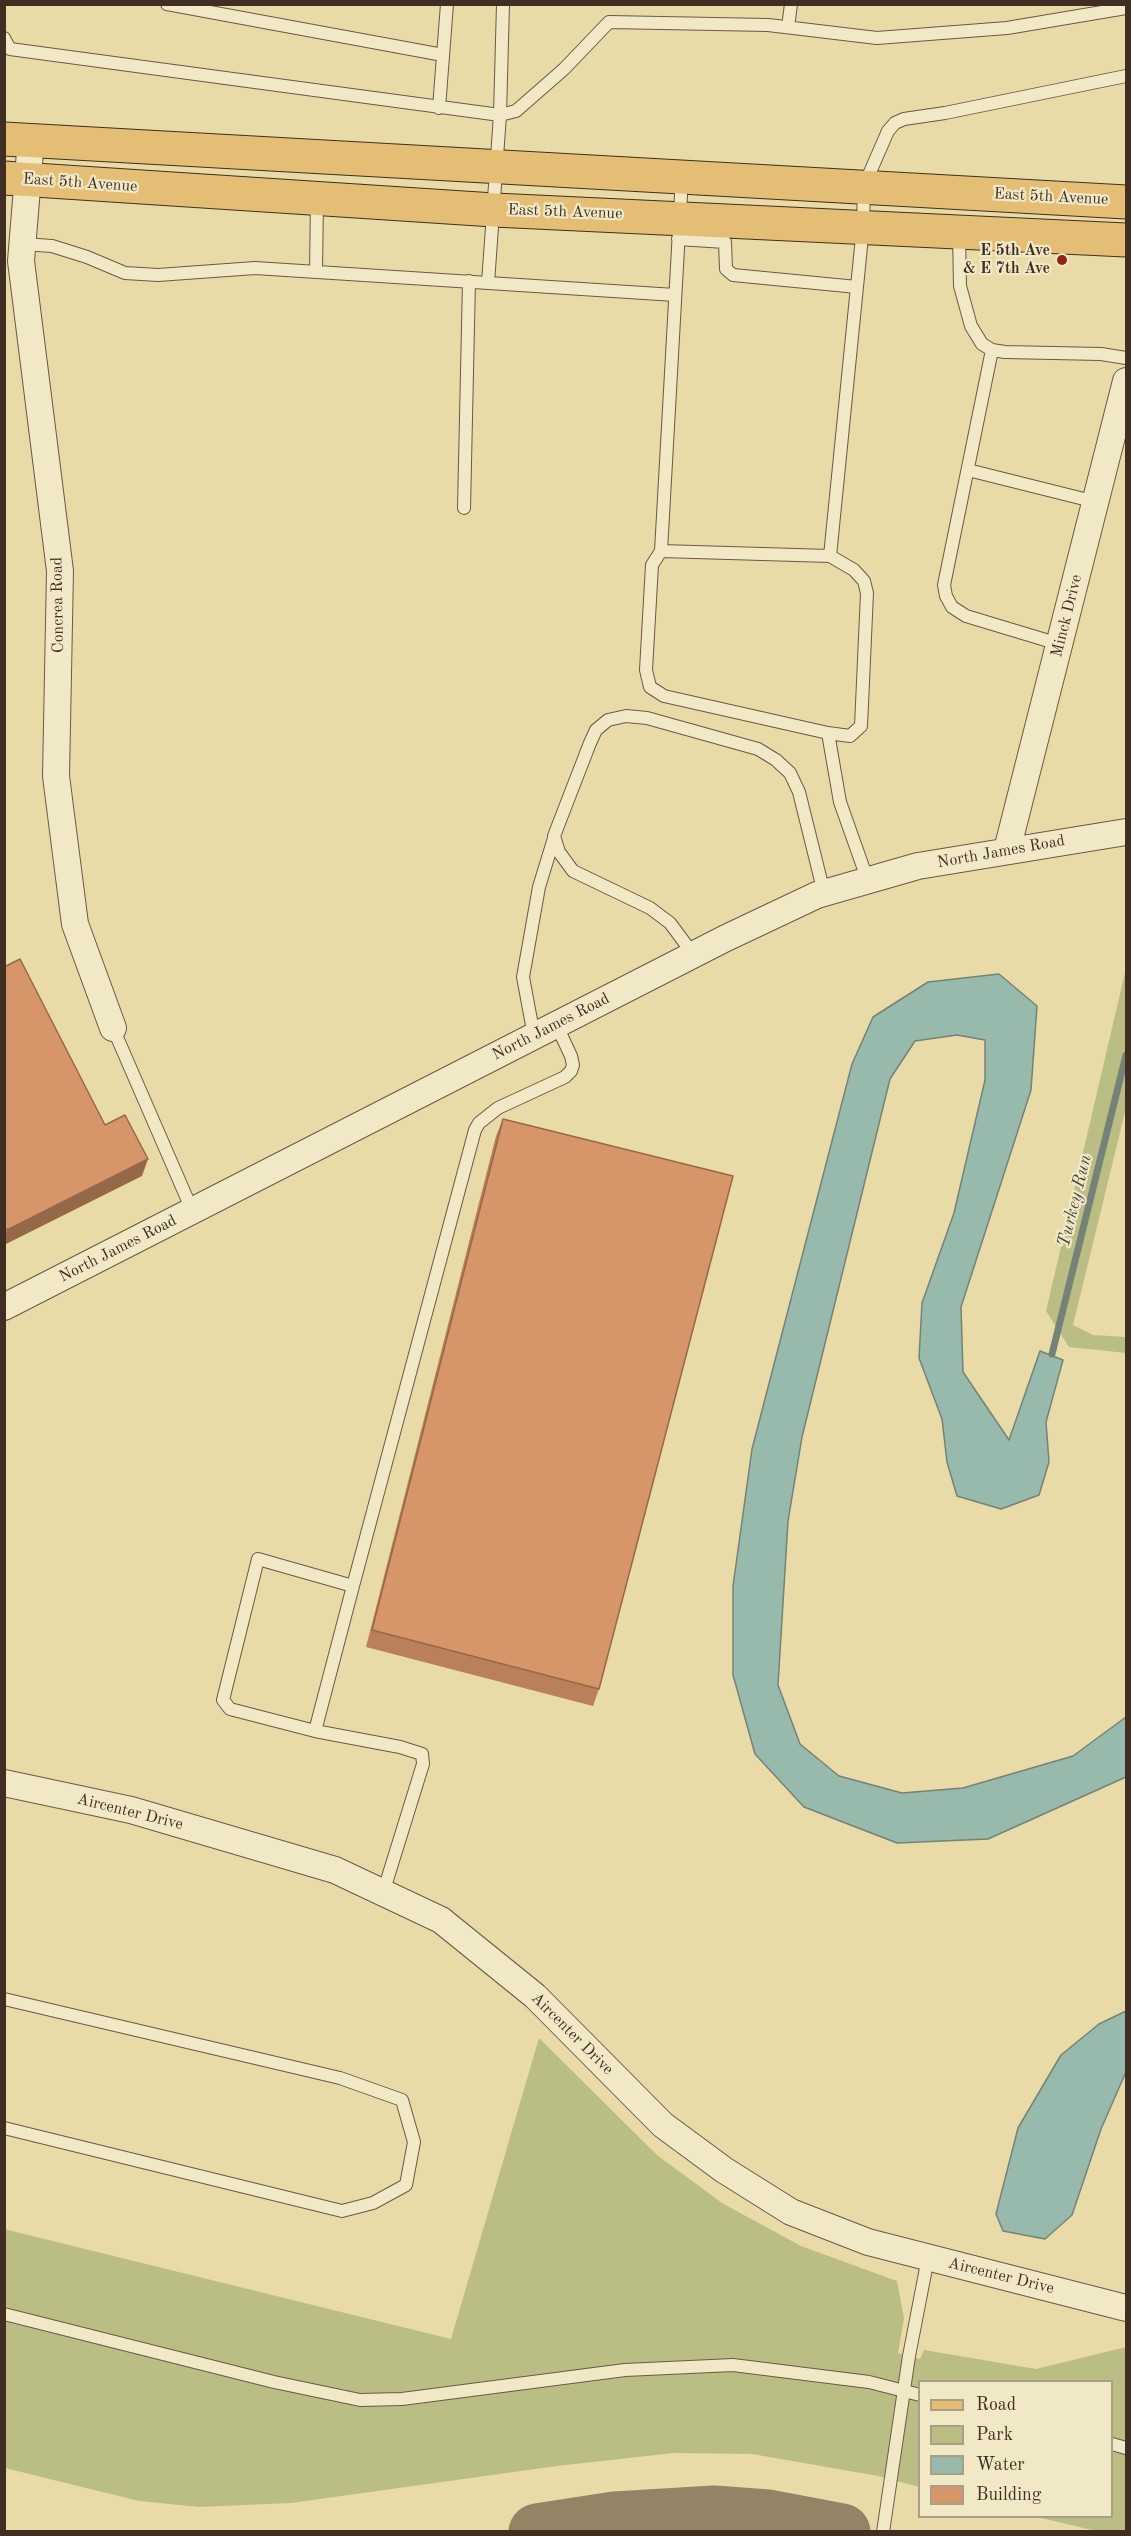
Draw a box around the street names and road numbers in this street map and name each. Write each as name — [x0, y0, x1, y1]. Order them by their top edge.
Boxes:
street label: East 5th Avenue — [22, 169, 138, 197]
street label: East 5th Avenue — [993, 184, 1109, 210]
street label: East 5th Avenue — [507, 200, 623, 224]
street label: Concrea Road — [48, 557, 68, 653]
street label: Minck Drive — [1047, 573, 1087, 659]
street label: North James Road — [936, 831, 1066, 873]
street label: North James Road — [489, 989, 613, 1065]
street label: North James Road — [56, 1211, 180, 1287]
street label: Aircenter Drive — [75, 1790, 185, 1834]
street label: Aircenter Drive — [527, 1989, 617, 2079]
street label: Aircenter Drive — [946, 2254, 1056, 2298]

